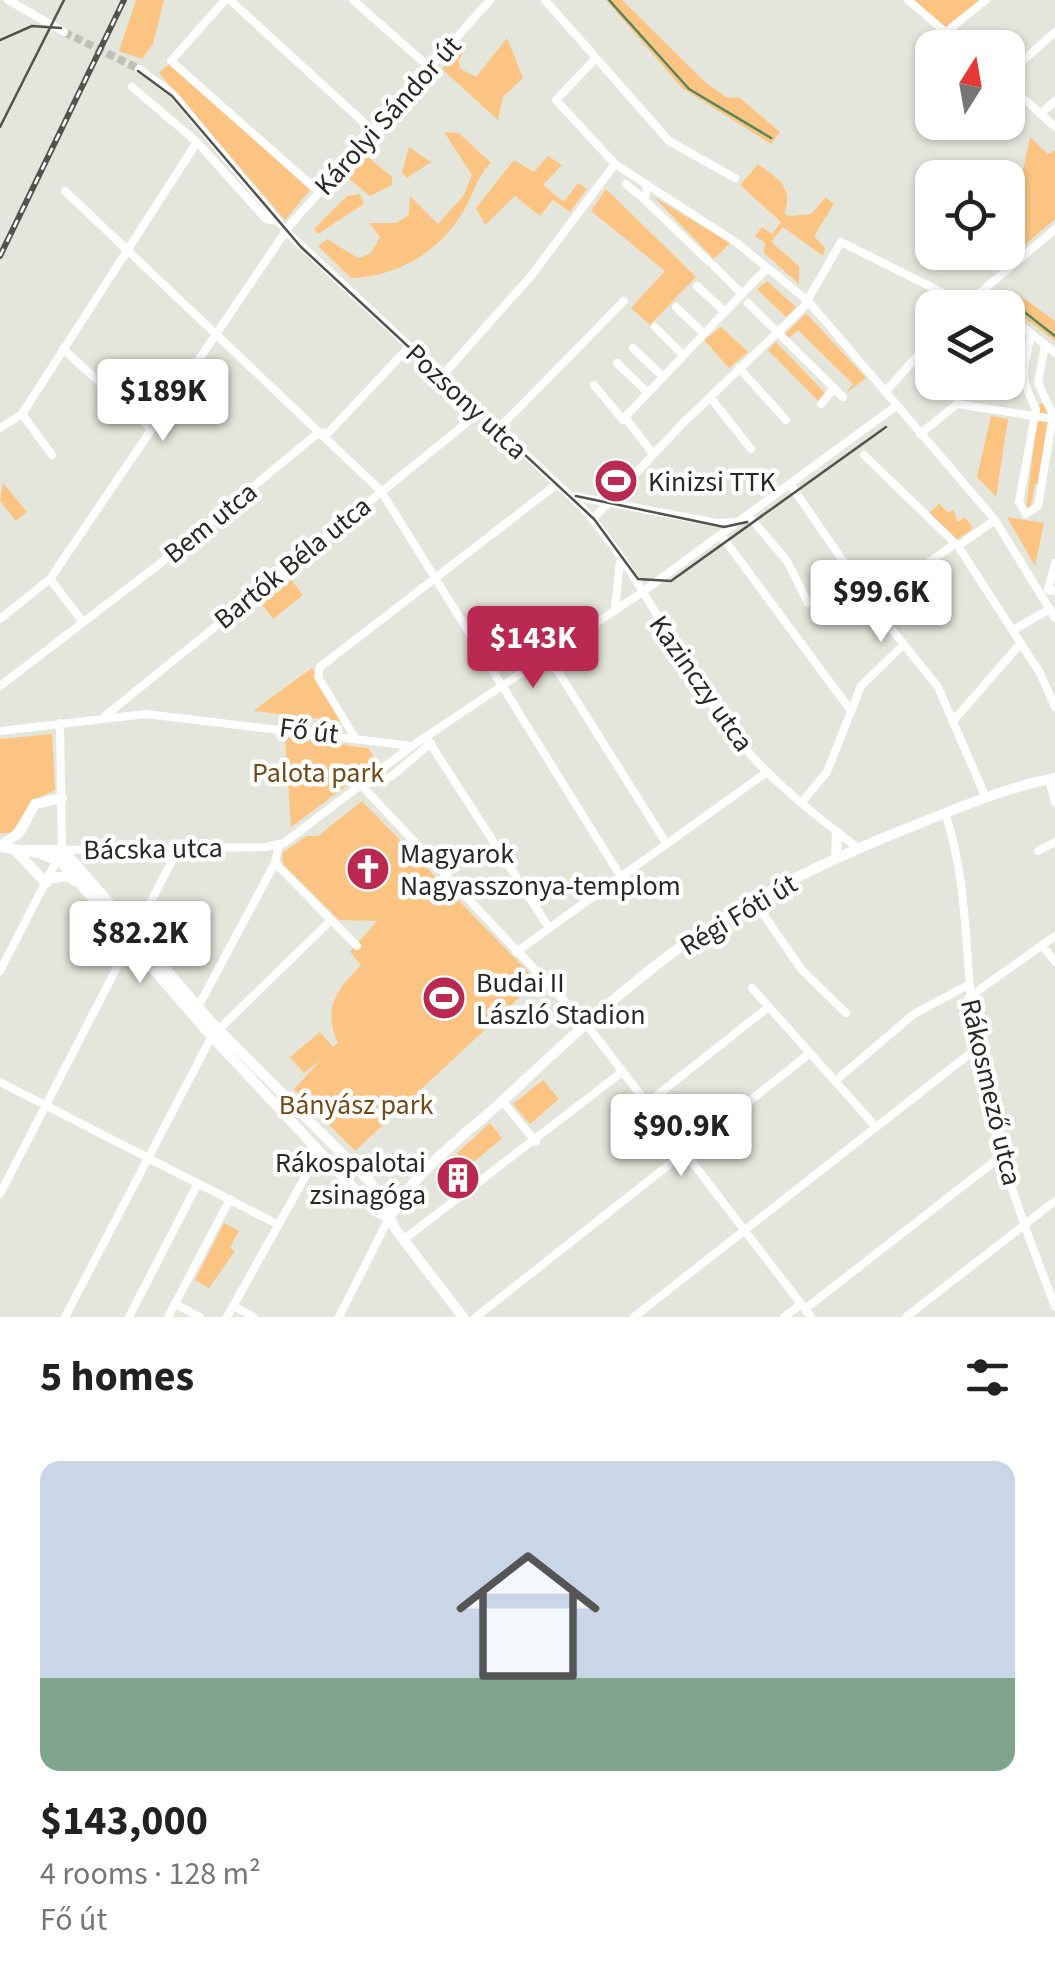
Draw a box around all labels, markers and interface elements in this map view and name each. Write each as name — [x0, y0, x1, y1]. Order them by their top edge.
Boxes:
street label: Károlyi Sándor út — [305, 27, 471, 204]
north arrow — [915, 30, 1025, 140]
map controls — [915, 30, 1025, 400]
button: locate — [915, 160, 1025, 270]
button: layers — [915, 290, 1025, 400]
street label: Pozsony utca — [396, 335, 536, 469]
pin: $189K — [93, 359, 233, 444]
text: $189K — [119, 368, 207, 414]
sports icon: Kinizsi TTK — [593, 458, 639, 504]
place label: Kinizsi TTK — [648, 462, 776, 502]
street label: Bem utca — [155, 473, 266, 573]
street label: Bartók Béla utca — [205, 487, 380, 639]
pin: $99.6K — [800, 560, 962, 645]
text: $99.6K — [833, 569, 929, 615]
pin: $143K — [463, 606, 603, 691]
street label: Kazinczy utca — [639, 607, 763, 760]
text: $143K — [489, 615, 577, 661]
street label: Fő út — [277, 708, 341, 754]
park label: Palota park — [252, 753, 384, 793]
street label: Bácska utca — [83, 828, 223, 870]
place label: Magyarok Nagyasszonya-templom — [400, 834, 681, 906]
church icon: Magyarok Nagyasszonya-templom — [345, 846, 391, 892]
street label: Régi Fóti út — [672, 864, 805, 966]
pin: $82.2K — [59, 901, 221, 986]
text: $82.2K — [92, 910, 188, 956]
place label: Budai II László Stadion — [476, 963, 645, 1035]
sports icon: Budai II László Stadion — [421, 975, 467, 1021]
street label: Rákosmező utca — [950, 995, 1032, 1190]
park label: Bányász park — [279, 1085, 433, 1125]
pin: $90.9K — [600, 1094, 762, 1179]
text: $90.9K — [633, 1103, 729, 1149]
place label: Rákospalotai zsinagóga — [275, 1143, 426, 1215]
building icon: Rákospalotai zsinagóga — [435, 1155, 481, 1201]
text: 5 homes — [40, 1347, 194, 1407]
icon: filters — [960, 1350, 1015, 1405]
icon: home — [438, 1526, 618, 1706]
text: $143,000 — [40, 1791, 208, 1851]
text: 4 rooms · 128 m² — [40, 1851, 261, 1897]
text: Fő út — [40, 1897, 107, 1943]

